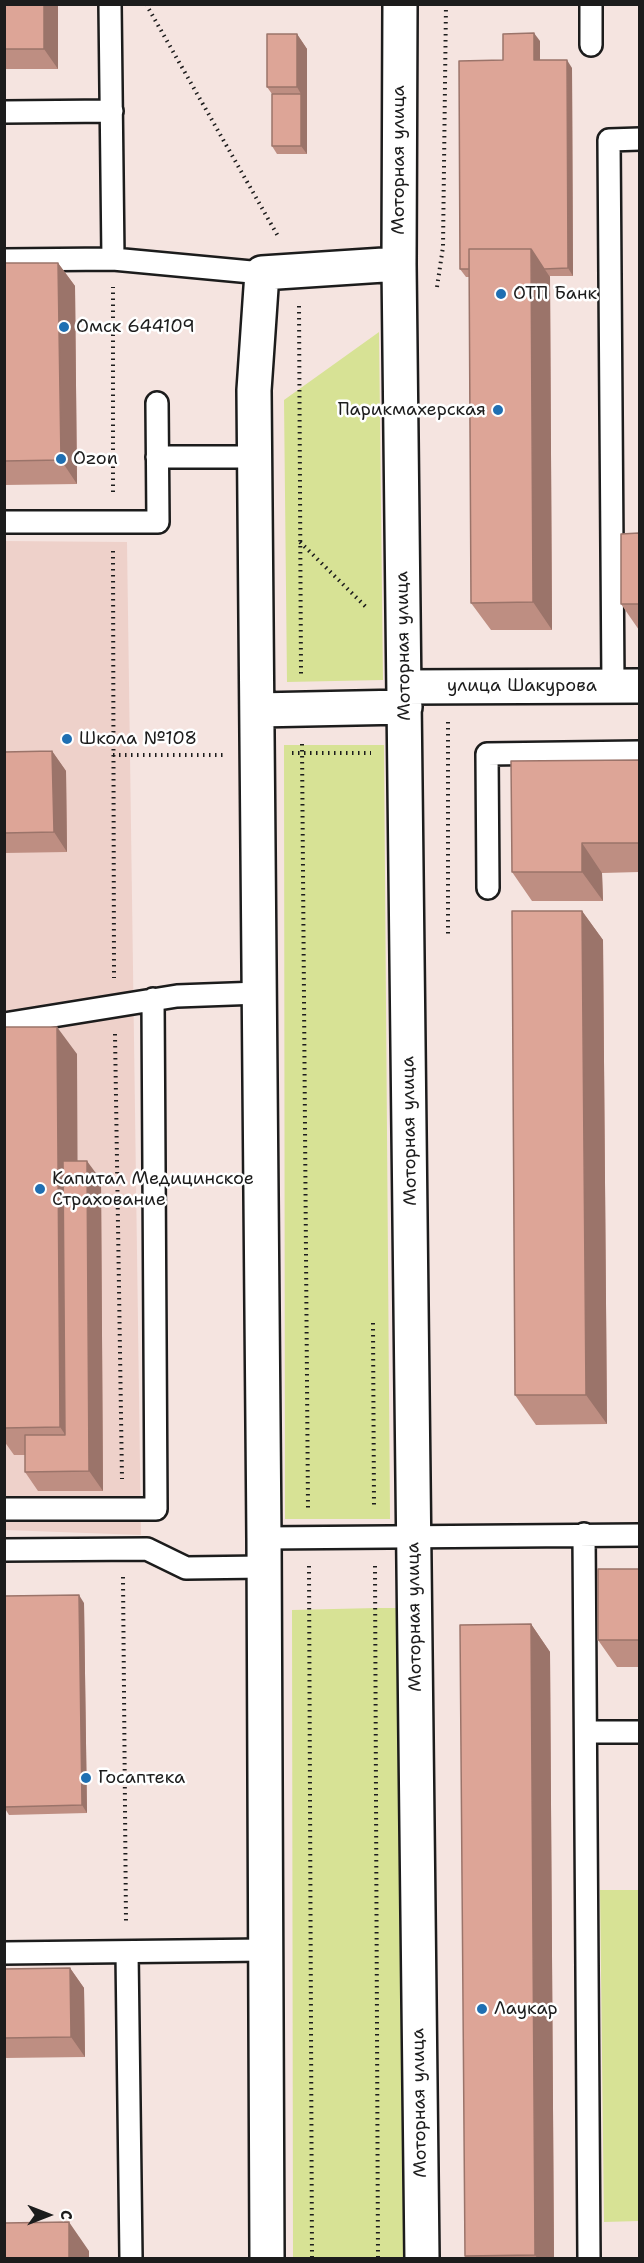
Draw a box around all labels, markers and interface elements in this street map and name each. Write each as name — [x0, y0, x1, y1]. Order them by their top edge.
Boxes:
street label: Моторная улица — [388, 85, 410, 235]
place label: ОТП Банк — [513, 283, 597, 305]
marker: ОТП Банк — [494, 287, 508, 301]
place label: Омск 644109 — [76, 316, 195, 338]
marker: Омск 644109 — [57, 320, 71, 334]
place label: Парикмахерская — [338, 399, 486, 421]
marker: Парикмахерская — [491, 403, 505, 417]
place label: Ozon — [73, 448, 118, 470]
marker: Ozon — [54, 452, 68, 466]
street label: Моторная улица — [392, 571, 416, 721]
street label: улица Шакурова — [447, 675, 597, 697]
place label: Школа №108 — [79, 728, 197, 750]
marker: Школа №108 — [60, 732, 74, 746]
street label: Моторная улица — [398, 1056, 422, 1206]
place label: Капитал Медицинское Страхование — [52, 1168, 254, 1210]
marker: Капитал Медицинское Страхование — [33, 1182, 47, 1196]
street label: Моторная улица — [403, 1542, 427, 1692]
place label: Госаптека — [98, 1767, 185, 1789]
marker: Госаптека — [79, 1771, 93, 1785]
place label: Лаукар — [494, 1998, 558, 2020]
marker: Лаукар — [475, 2002, 489, 2016]
street label: Моторная улица — [408, 2028, 432, 2178]
north arrow — [18, 2185, 78, 2245]
text: С — [56, 2210, 77, 2220]

